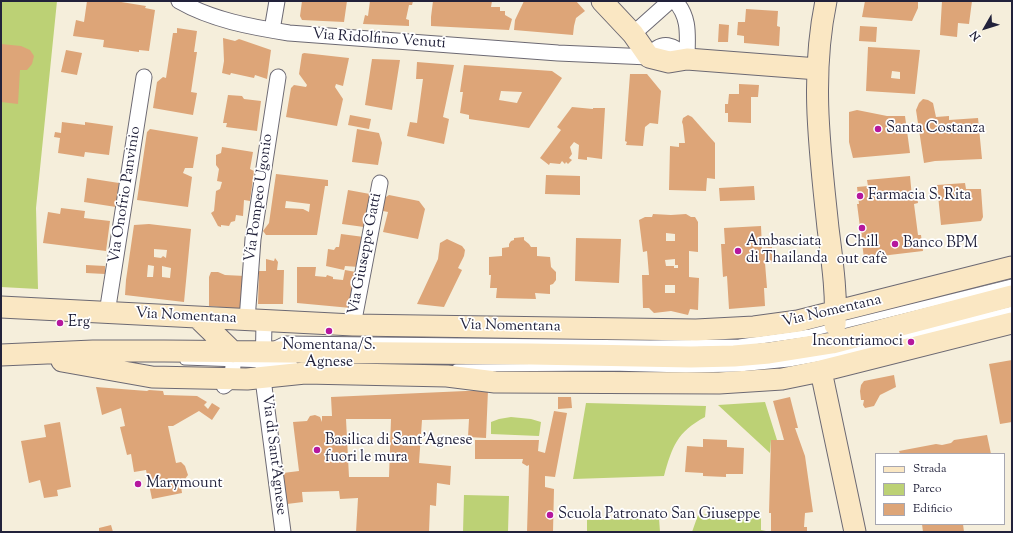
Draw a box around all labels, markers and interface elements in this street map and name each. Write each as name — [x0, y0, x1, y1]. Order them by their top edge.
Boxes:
north arrow — [965, 8, 1005, 48]
street label: Via Ridolfino Venuti — [312, 26, 446, 54]
text: N — [967, 27, 985, 44]
place label: Santa Costanza — [886, 120, 985, 138]
marker: Santa Costanza — [873, 124, 883, 134]
street label: Via Onofrio Panvinio — [106, 125, 146, 265]
street label: Via Pompeo Ugonio — [242, 133, 278, 263]
place label: Farmacia S. Rita — [868, 187, 971, 205]
marker: Farmacia S. Rita — [855, 191, 865, 201]
street label: Via Giuseppe Gatti — [345, 192, 387, 316]
marker: Chill out cafè — [857, 223, 867, 233]
place label: Ambasciata di Thailanda — [746, 233, 828, 268]
place label: Chill out cafè — [837, 234, 887, 269]
place label: Banco BPM — [903, 235, 978, 253]
marker: Banco BPM — [890, 239, 900, 249]
marker: Ambasciata di Thailanda — [733, 246, 743, 256]
street label: Via Nomentana — [781, 292, 883, 332]
street label: Via Nomentana — [135, 305, 237, 329]
place label: Erg — [68, 314, 90, 332]
street label: Via Nomentana — [459, 317, 561, 337]
marker: Erg — [55, 318, 65, 328]
marker: Nomentana/S. Agnese — [324, 326, 334, 336]
place label: Incontriamoci — [812, 333, 903, 351]
place label: Nomentana/S. Agnese — [282, 337, 376, 372]
marker: Incontriamoci — [906, 337, 916, 347]
street label: Via di Sant'Agnese — [257, 394, 289, 516]
place label: Basilica di Sant'Agnese fuori le mura — [325, 432, 472, 467]
marker: Basilica di Sant'Agnese fuori le mura — [312, 445, 322, 455]
legend — [875, 453, 1005, 525]
text: Strada — [913, 460, 946, 478]
place label: Marymount — [146, 475, 223, 493]
marker: Marymount — [133, 479, 143, 489]
text: Parco — [913, 480, 941, 498]
text: Edificio — [913, 500, 952, 518]
place label: Scuola Patronato San Giuseppe — [558, 506, 760, 524]
marker: Scuola Patronato San Giuseppe — [545, 510, 555, 520]

